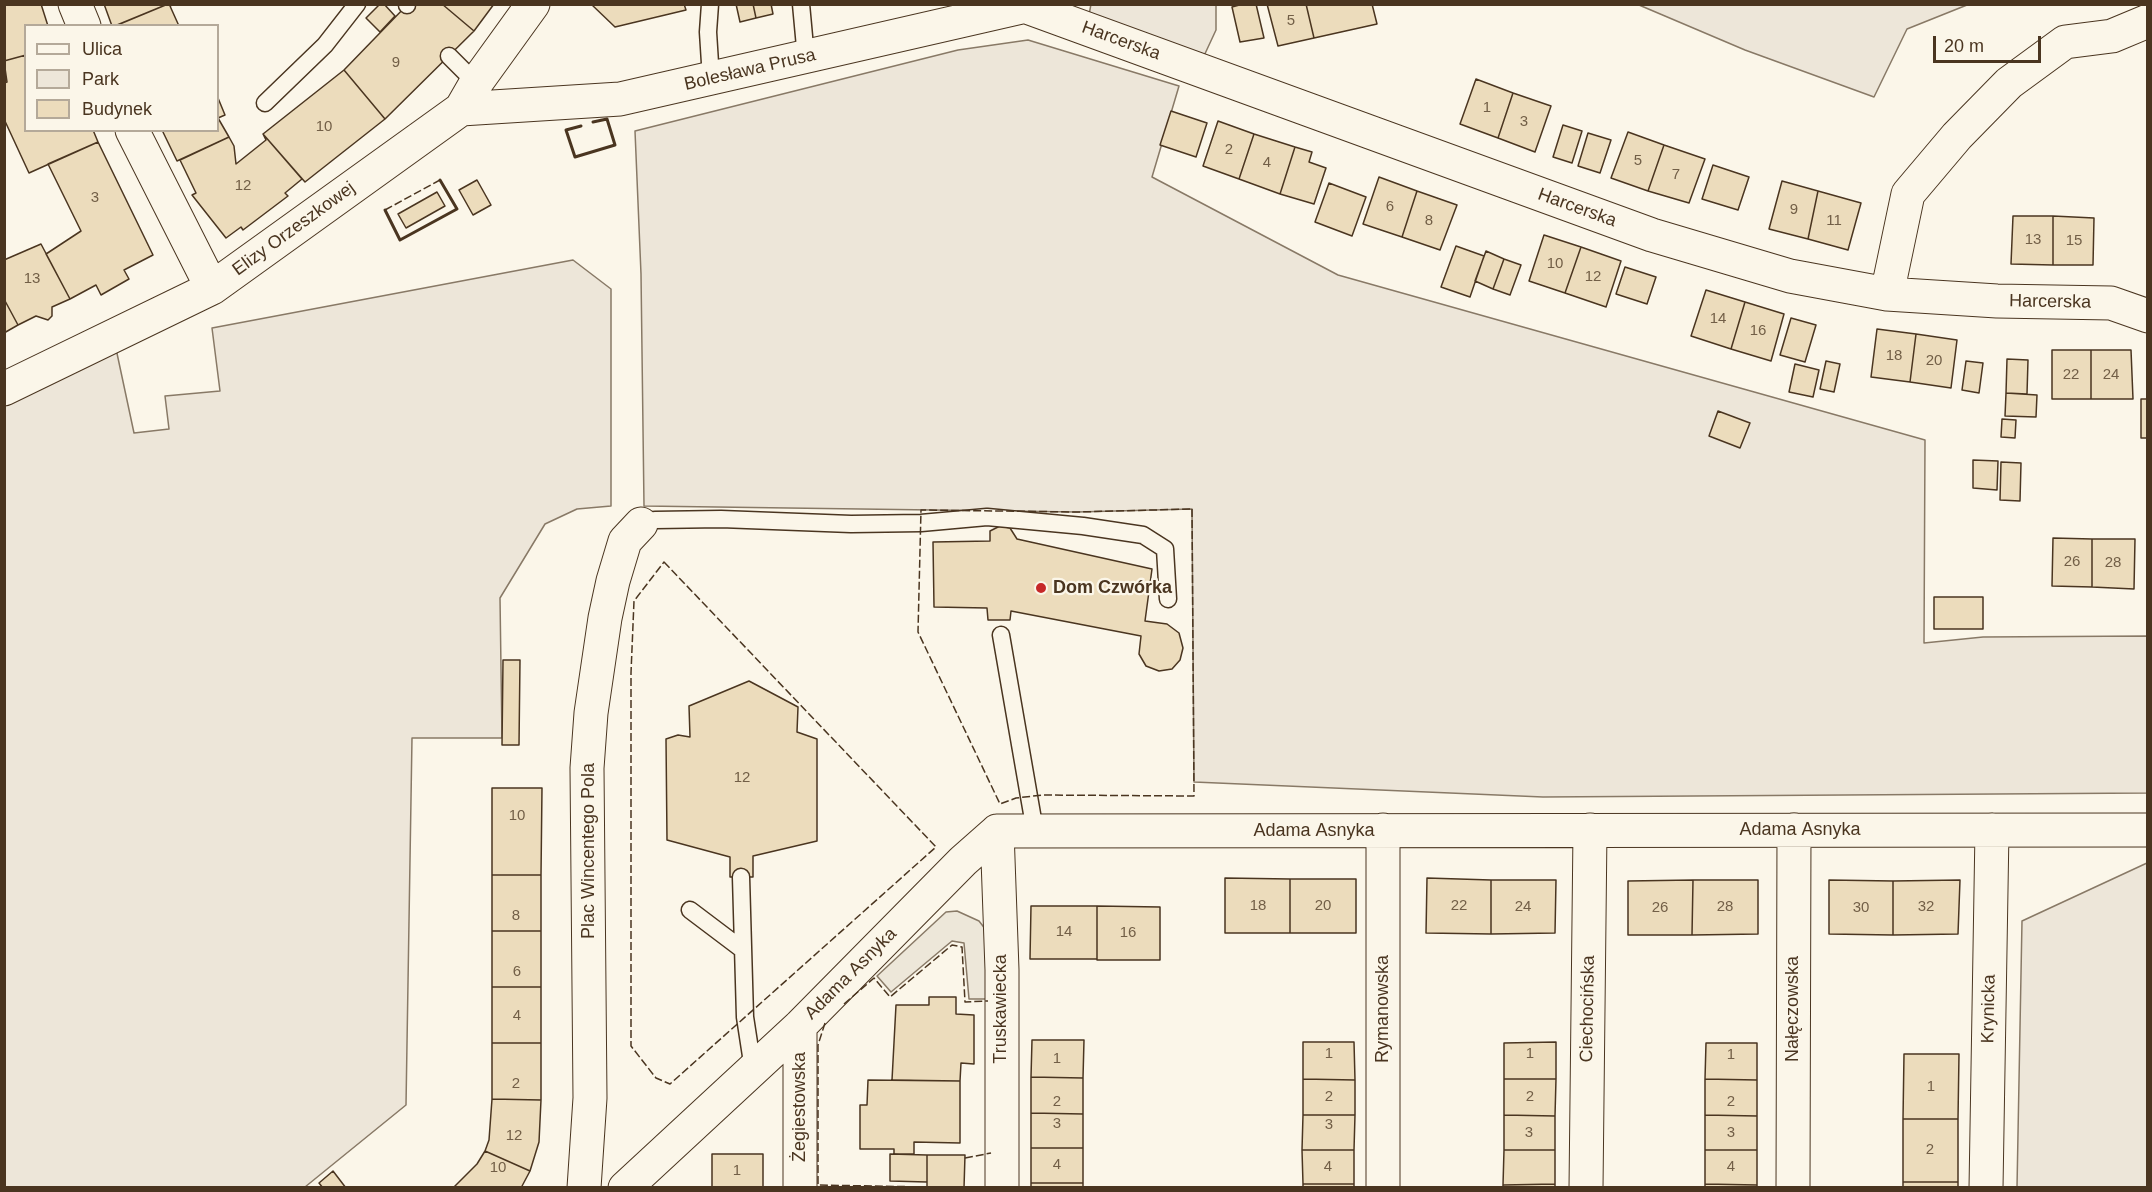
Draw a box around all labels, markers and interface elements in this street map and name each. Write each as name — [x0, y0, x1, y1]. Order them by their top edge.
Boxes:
house number: 5 — [1287, 12, 1295, 30]
street label: Harcerska — [1079, 17, 1163, 65]
legend — [24, 24, 219, 132]
scale bar — [1936, 24, 2044, 62]
text: 20 m — [1944, 36, 1984, 56]
text: Ulica — [82, 39, 122, 59]
street label: Bolesława Prusa — [682, 44, 818, 96]
house number: 9 — [392, 54, 400, 72]
text: Park — [82, 69, 119, 89]
text: Budynek — [82, 99, 152, 119]
house number: 1 — [1483, 99, 1491, 117]
house number: 3 — [1520, 113, 1528, 131]
house number: 10 — [316, 118, 332, 136]
house number: 2 — [1225, 141, 1233, 159]
house number: 5 — [1634, 152, 1642, 170]
house number: 4 — [1263, 154, 1271, 172]
house number: 7 — [1672, 166, 1680, 184]
street label: Elizy Orzeszkowej — [229, 177, 359, 281]
house number: 12 — [235, 177, 251, 195]
street label: Harcerska — [1535, 184, 1619, 232]
house number: 3 — [91, 189, 99, 207]
house number: 6 — [1386, 198, 1394, 216]
house number: 9 — [1790, 201, 1798, 219]
house number: 8 — [1425, 212, 1433, 230]
house number: 11 — [1826, 212, 1842, 230]
house number: 13 — [2025, 231, 2041, 249]
house number: 15 — [2066, 232, 2082, 250]
house number: 10 — [1547, 255, 1563, 273]
house number: 12 — [1585, 268, 1601, 286]
house number: 13 — [24, 270, 40, 288]
street label: Harcerska — [2009, 290, 2091, 314]
house number: 14 — [1710, 310, 1726, 328]
house number: 16 — [1750, 322, 1766, 340]
house number: 18 — [1886, 347, 1902, 365]
house number: 20 — [1926, 352, 1942, 370]
house number: 22 — [2063, 366, 2079, 384]
house number: 24 — [2103, 366, 2119, 384]
house number: 26 — [2064, 553, 2080, 571]
house number: 28 — [2105, 554, 2121, 572]
place label: Dom Czwórka — [1053, 577, 1172, 599]
marker: Dom Czwórka — [1034, 581, 1048, 595]
street label: Plac Wincentego Pola — [578, 763, 600, 939]
house number: 12 — [734, 769, 750, 787]
house number: 10 — [509, 807, 525, 825]
street label: Adama Asnyka — [1739, 819, 1861, 841]
street label: Adama Asnyka — [1253, 820, 1375, 842]
house number: 18 — [1250, 897, 1266, 915]
house number: 20 — [1315, 897, 1331, 915]
house number: 22 — [1451, 897, 1467, 915]
house number: 24 — [1515, 898, 1531, 916]
house number: 28 — [1717, 898, 1733, 916]
house number: 32 — [1918, 898, 1934, 916]
house number: 26 — [1652, 899, 1668, 917]
house number: 30 — [1853, 899, 1869, 917]
house number: 8 — [512, 907, 520, 925]
house number: 14 — [1056, 923, 1072, 941]
street label: Adama Asnyka — [801, 924, 901, 1024]
house number: 16 — [1120, 924, 1136, 942]
street label: Truskawiecka — [990, 954, 1012, 1064]
street label: Rymanowska — [1372, 955, 1394, 1063]
street label: Ciechocińska — [1576, 955, 1600, 1063]
street label: Nałęczowska — [1782, 956, 1804, 1062]
house number: 6 — [513, 963, 521, 981]
street label: Krynicka — [1978, 974, 2000, 1044]
house number: 4 — [513, 1007, 521, 1025]
house number: 1 — [1325, 1045, 1333, 1063]
house number: 1 — [1526, 1045, 1534, 1063]
house number: 1 — [1727, 1046, 1735, 1064]
house number: 1 — [1053, 1050, 1061, 1068]
street label: Żegiestowska — [789, 1052, 811, 1162]
house number: 2 — [512, 1075, 520, 1093]
house number: 1 — [1927, 1078, 1935, 1096]
house number: 2 — [1325, 1088, 1333, 1106]
house number: 2 — [1526, 1088, 1534, 1106]
house number: 2 — [1053, 1093, 1061, 1111]
house number: 2 — [1727, 1093, 1735, 1111]
house number: 3 — [1053, 1115, 1061, 1133]
house number: 3 — [1325, 1116, 1333, 1134]
house number: 3 — [1525, 1124, 1533, 1142]
house number: 3 — [1727, 1124, 1735, 1142]
house number: 12 — [506, 1127, 522, 1145]
house number: 2 — [1926, 1141, 1934, 1159]
house number: 4 — [1053, 1156, 1061, 1174]
house number: 4 — [1324, 1158, 1332, 1176]
house number: 4 — [1727, 1158, 1735, 1176]
house number: 10 — [490, 1159, 506, 1177]
house number: 1 — [733, 1162, 741, 1180]

